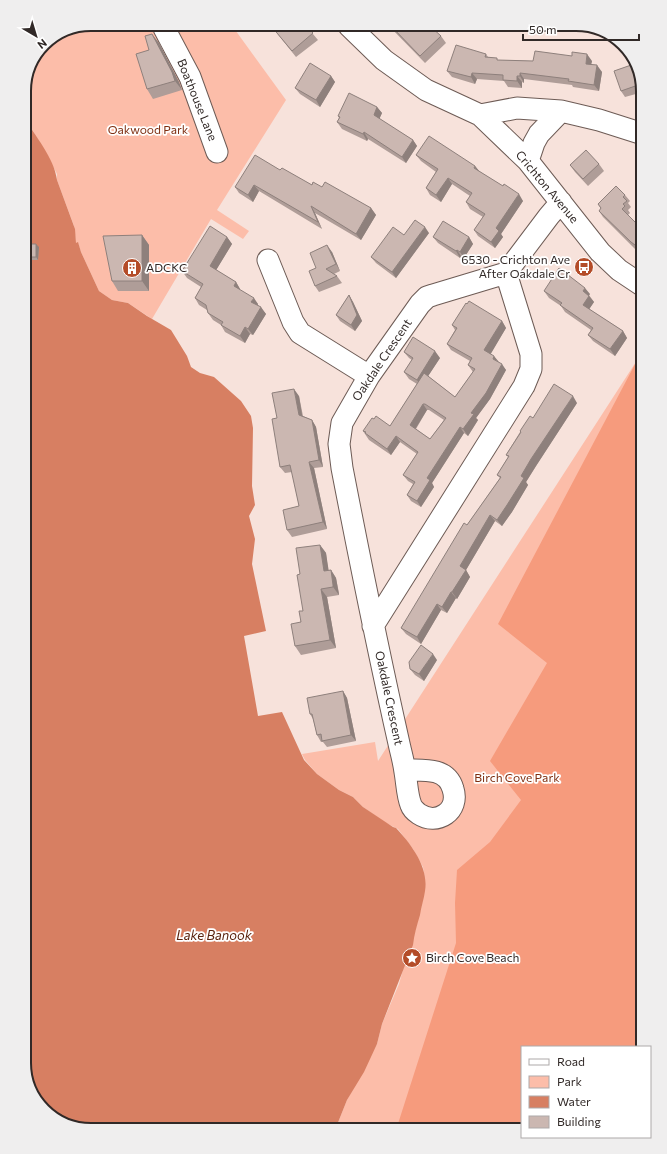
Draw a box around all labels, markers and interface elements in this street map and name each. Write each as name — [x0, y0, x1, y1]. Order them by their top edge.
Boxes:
north arrow — [16, 16, 56, 56]
scale bar — [523, 16, 639, 42]
text: 50 m — [529, 22, 557, 36]
text: N — [35, 37, 50, 52]
street label: Boathouse Lane — [175, 57, 221, 143]
park label: Oakwood Park — [108, 122, 189, 136]
street label: Crichton Avenue — [513, 147, 582, 225]
place label: 6530 - Crichton Ave After Oakdale Cr — [461, 252, 570, 280]
bus stop icon: 6530 - Crichton Ave After Oakdale Cr — [573, 256, 595, 278]
building icon: ADCKC — [121, 257, 143, 279]
place label: ADCKC — [146, 260, 187, 274]
street label: Oakdale Crescent — [349, 316, 414, 403]
street label: Oakdale Crescent — [373, 649, 407, 746]
park label: Birch Cove Park — [474, 770, 560, 784]
water label: Lake Banook — [176, 927, 253, 943]
place icon: Birch Cove Beach — [401, 947, 423, 969]
place label: Birch Cove Beach — [426, 950, 519, 964]
legend — [521, 1046, 651, 1138]
text: Road — [557, 1054, 585, 1068]
text: Park — [557, 1074, 583, 1088]
text: Water — [557, 1094, 591, 1108]
text: Building — [557, 1114, 601, 1128]

